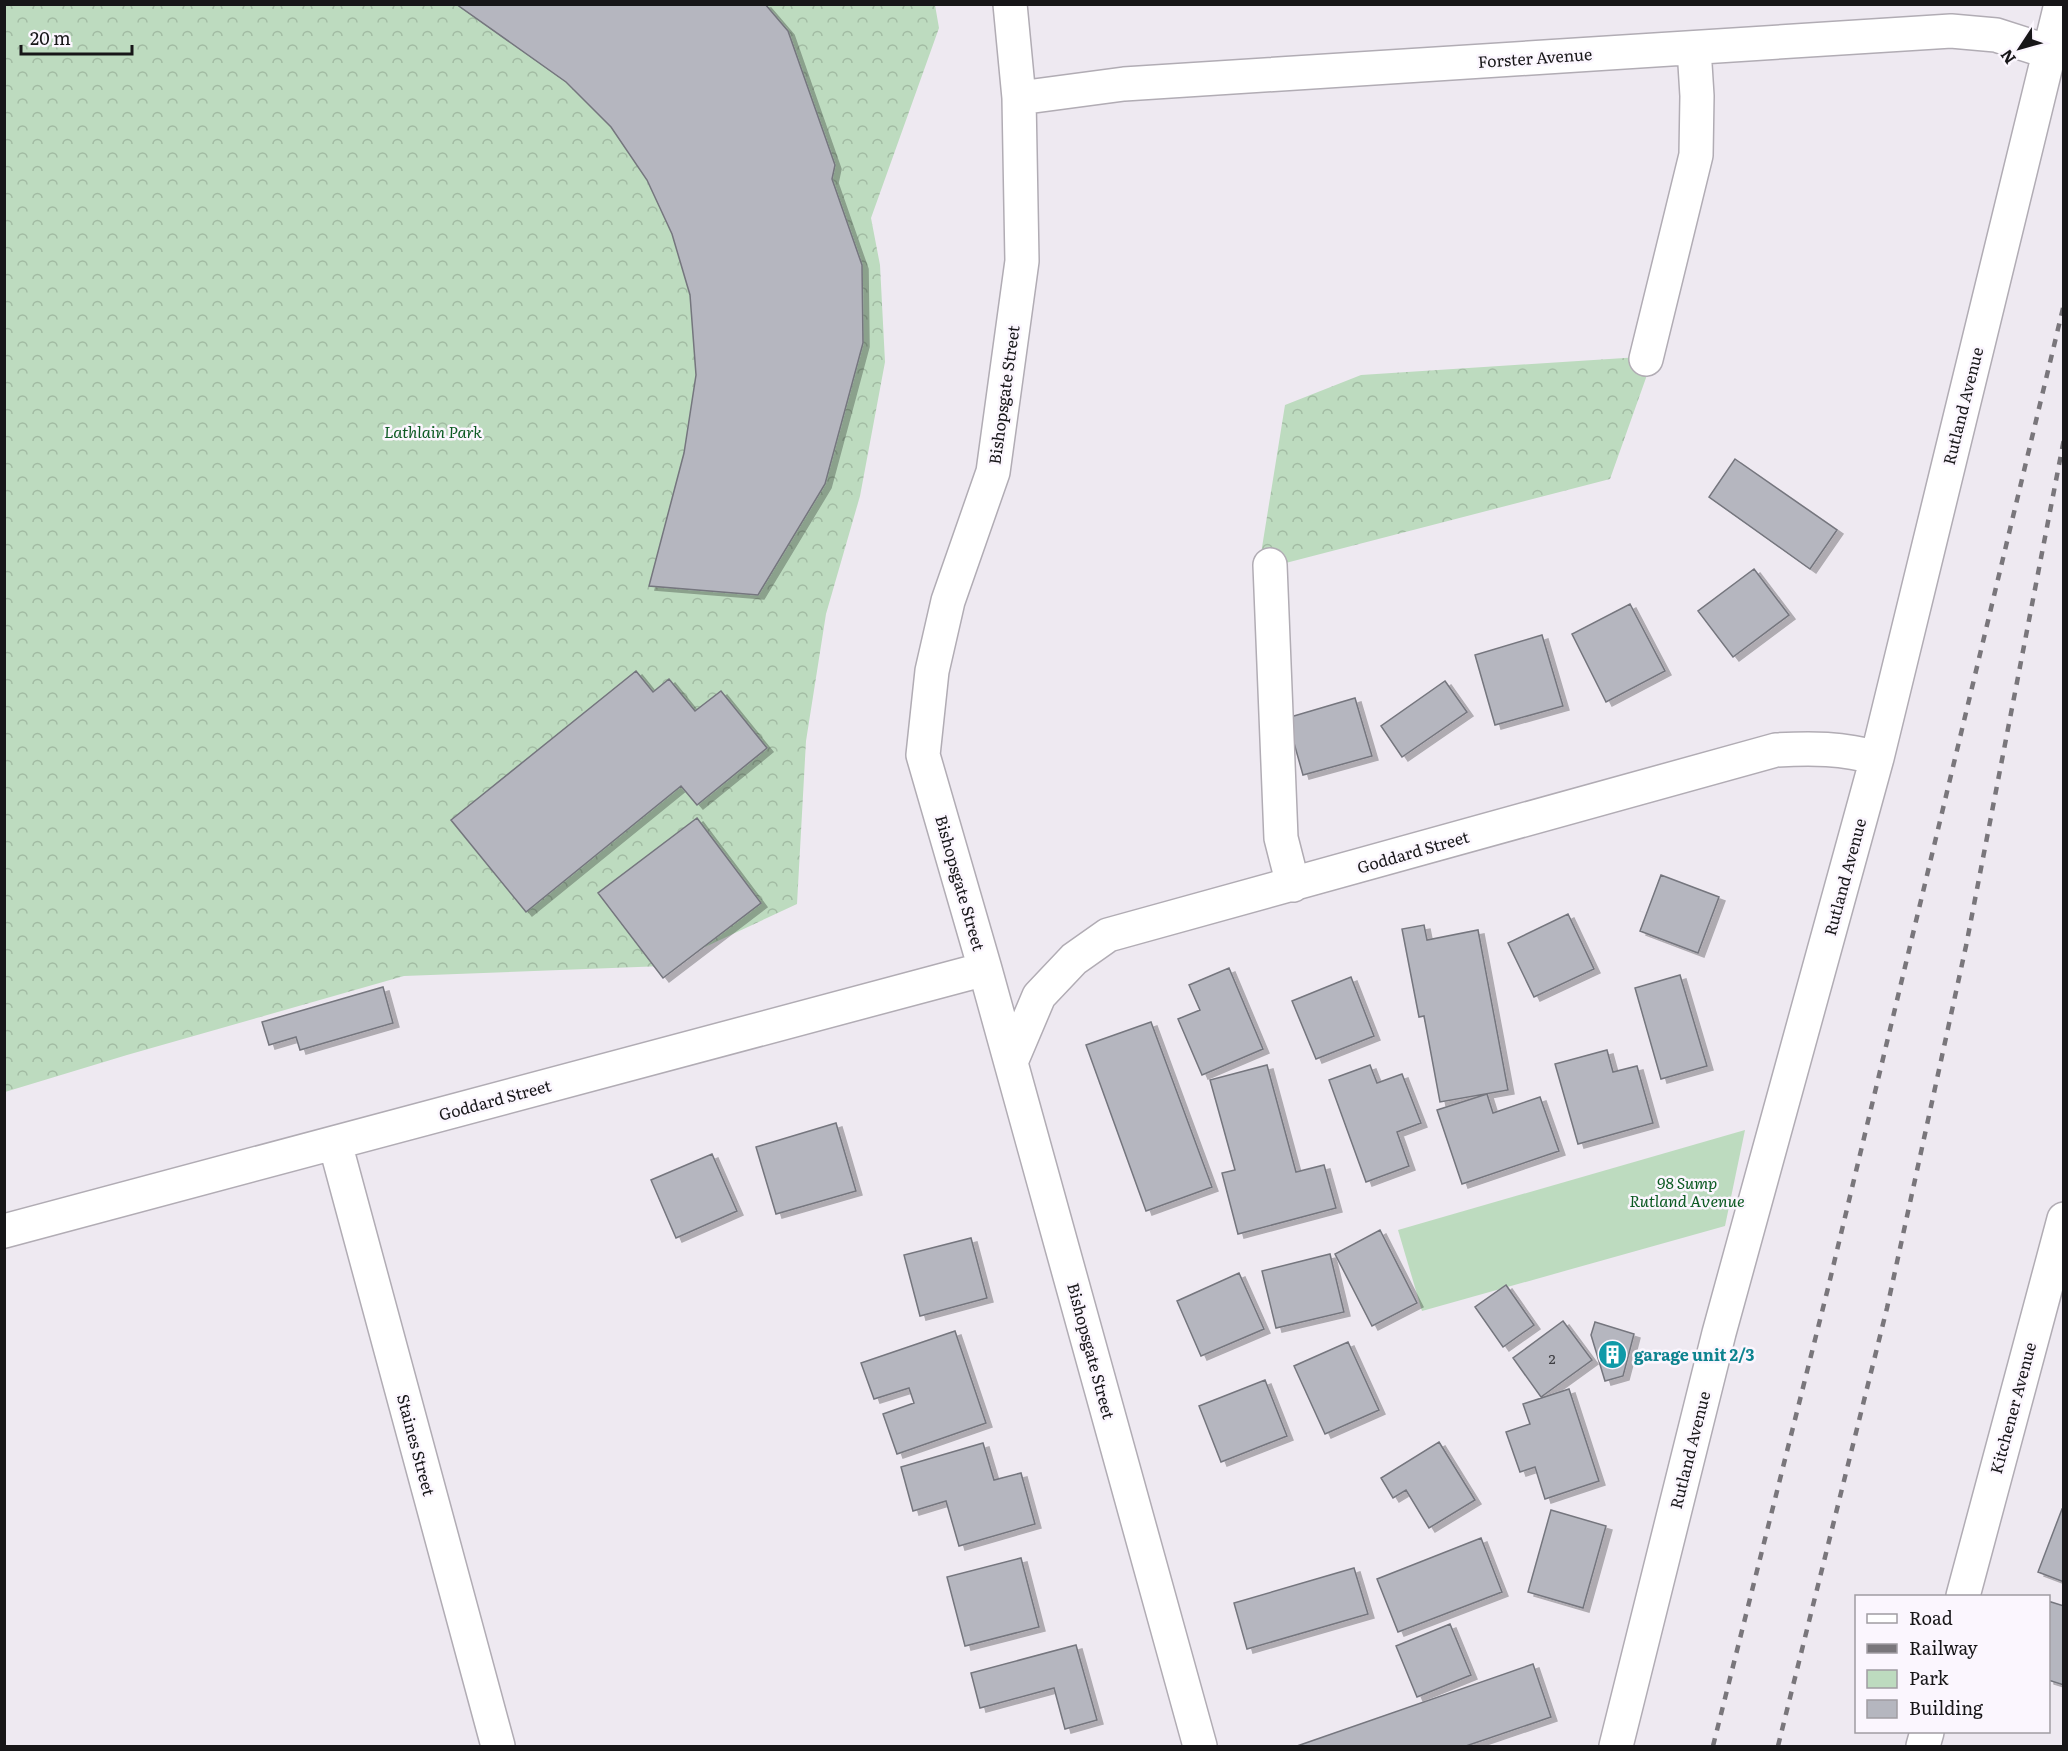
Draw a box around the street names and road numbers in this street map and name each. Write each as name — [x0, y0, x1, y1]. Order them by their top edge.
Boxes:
street label: Forster Avenue — [1477, 41, 1593, 73]
street label: Bishopsgate Street — [981, 323, 1025, 466]
street label: Rutland Avenue — [1936, 344, 1988, 467]
street label: Bishopsgate Street — [930, 812, 992, 954]
street label: Rutland Avenue — [1817, 815, 1871, 938]
street label: Goddard Street — [1354, 823, 1472, 878]
street label: Goddard Street — [436, 1072, 554, 1126]
street label: Bishopsgate Street — [1062, 1280, 1122, 1422]
street label: Kitchener Avenue — [1983, 1339, 2041, 1476]
street label: Rutland Avenue — [1663, 1388, 1715, 1511]
street label: Staines Street — [392, 1391, 442, 1499]

